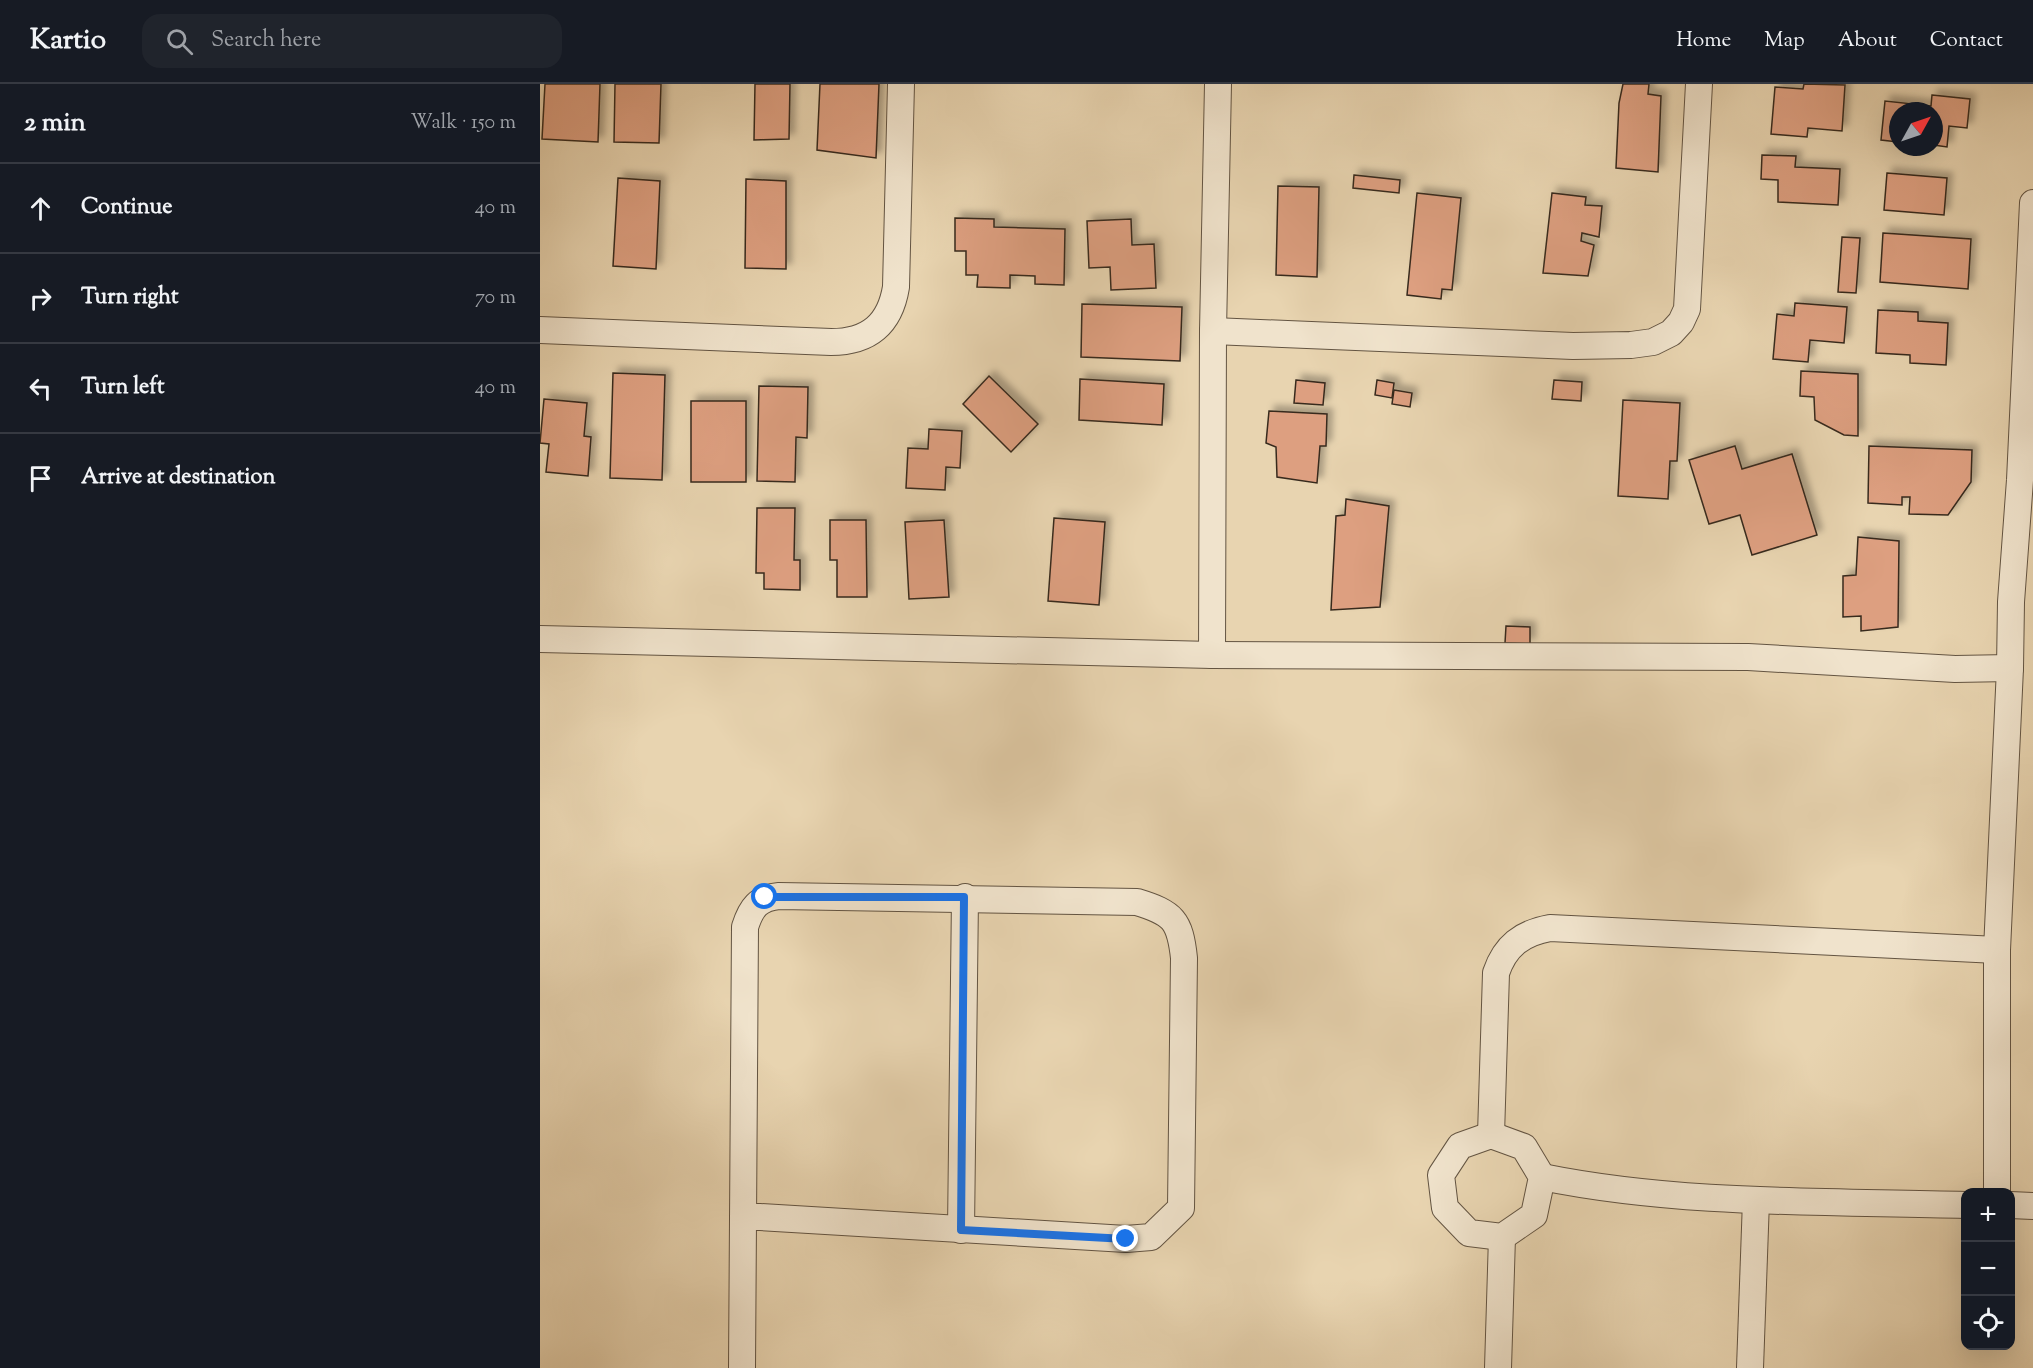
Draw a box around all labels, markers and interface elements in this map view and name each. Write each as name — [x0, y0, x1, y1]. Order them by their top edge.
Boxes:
search box — [142, 14, 562, 68]
text: Kartio — [30, 21, 106, 61]
icon: search — [163, 25, 196, 58]
text: Search here — [211, 25, 321, 57]
text: Home — [1676, 26, 1731, 56]
text: Map — [1764, 26, 1805, 56]
text: About — [1838, 26, 1897, 56]
text: Contact — [1930, 26, 2003, 56]
north arrow — [1889, 102, 1943, 156]
text: 2 min — [24, 105, 86, 142]
text: Walk · 150 m — [410, 109, 516, 138]
icon: ahead — [24, 192, 57, 225]
text: Continue — [81, 192, 172, 224]
text: 40 m — [475, 194, 516, 223]
icon: right — [24, 282, 57, 315]
text: Turn right — [81, 282, 178, 314]
text: 70 m — [475, 284, 516, 313]
icon: left — [24, 372, 57, 405]
text: Turn left — [81, 372, 164, 404]
text: 40 m — [475, 374, 516, 403]
icon: arrive — [24, 462, 57, 495]
text: Arrive at destination — [81, 462, 276, 494]
route start — [751, 883, 777, 909]
map controls — [1961, 1188, 2015, 1350]
button: + — [1961, 1188, 2015, 1242]
route end — [1112, 1225, 1138, 1251]
button: − — [1961, 1242, 2015, 1296]
button: locate — [1961, 1296, 2015, 1350]

